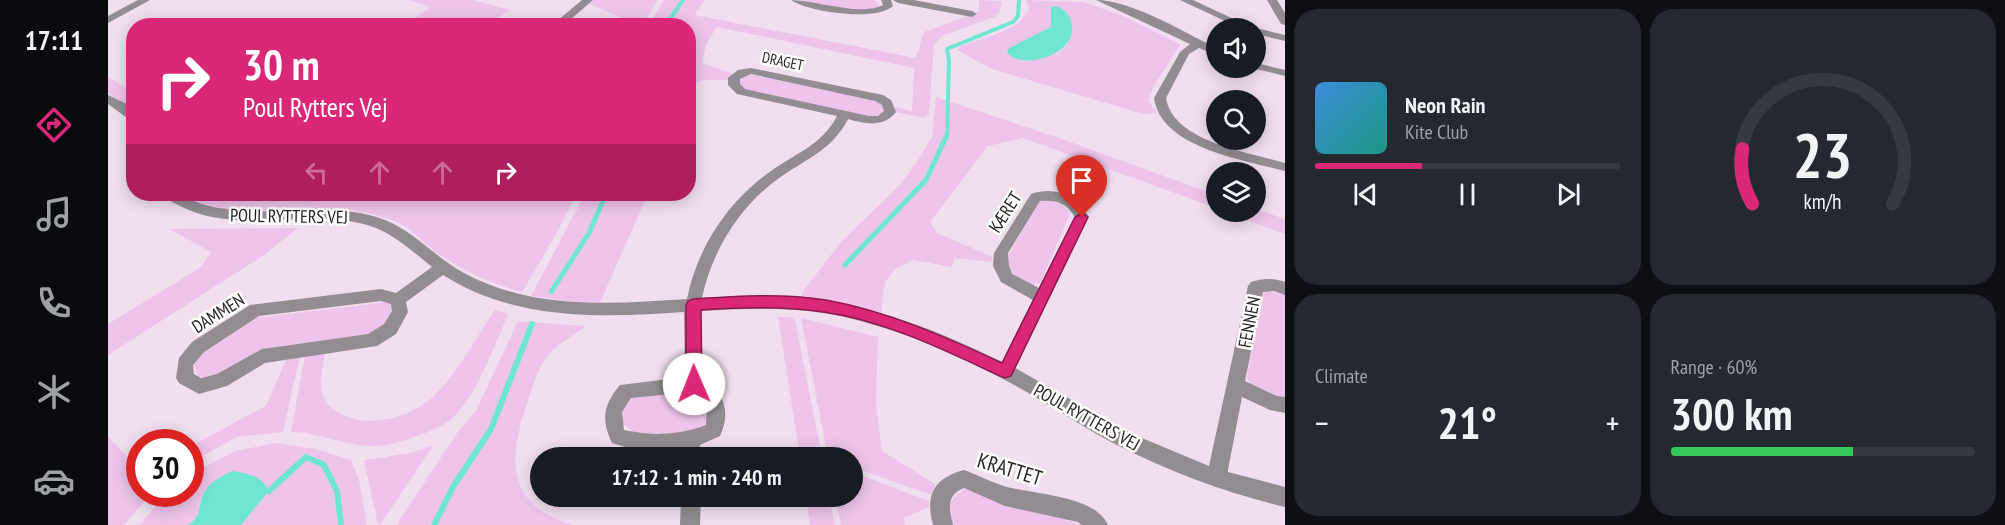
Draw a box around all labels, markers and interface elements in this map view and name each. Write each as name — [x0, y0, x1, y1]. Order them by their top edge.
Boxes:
map controls — [1206, 18, 1266, 222]
button: sound — [1206, 18, 1266, 78]
text: 17:11 — [25, 23, 83, 57]
text: 30 m — [243, 37, 320, 92]
icon: right — [144, 42, 222, 120]
street label: DRAGET — [760, 47, 806, 75]
text: Poul Rytters Vej — [243, 90, 388, 124]
button: search — [1206, 90, 1266, 150]
text: Neon Rain — [1405, 91, 1485, 119]
icon: directions — [33, 104, 75, 146]
text: 23 — [1793, 114, 1853, 195]
text: Kite Club — [1405, 119, 1468, 145]
pin — [1056, 155, 1107, 217]
icon: left — [300, 156, 333, 189]
icon: ahead — [363, 156, 396, 189]
icon: ahead — [426, 156, 459, 189]
icon: right — [489, 156, 522, 189]
button: layers — [1206, 162, 1266, 222]
icon: arrive — [1065, 164, 1098, 197]
icon: previous — [1349, 178, 1382, 211]
icon: pause — [1451, 178, 1484, 211]
icon: next — [1552, 178, 1585, 211]
street label: KÆRET — [983, 187, 1027, 237]
text: km/h — [1804, 187, 1842, 215]
icon: music — [33, 193, 75, 235]
street label: POUL RYTTERS VEJ — [230, 203, 348, 229]
icon: phone — [33, 282, 75, 324]
street label: DAMMEN — [187, 288, 249, 338]
street label: FENNEN — [1233, 294, 1265, 350]
position arrow — [662, 352, 726, 416]
text: Range · 60% — [1671, 354, 1757, 380]
text: Climate — [1315, 363, 1368, 389]
icon: climate — [33, 371, 75, 413]
street label: POUL RYTTERS VEJ — [1030, 378, 1144, 456]
text: 300 km — [1671, 384, 1793, 442]
text: 21° — [1438, 393, 1497, 451]
text: − — [1315, 401, 1329, 444]
text: + — [1606, 401, 1620, 444]
speed limit sign: 30 — [126, 429, 204, 507]
street label: KRATTET — [974, 446, 1046, 492]
icon: car — [33, 460, 75, 502]
text: 17:12 · 1 min · 240 m — [611, 463, 782, 491]

